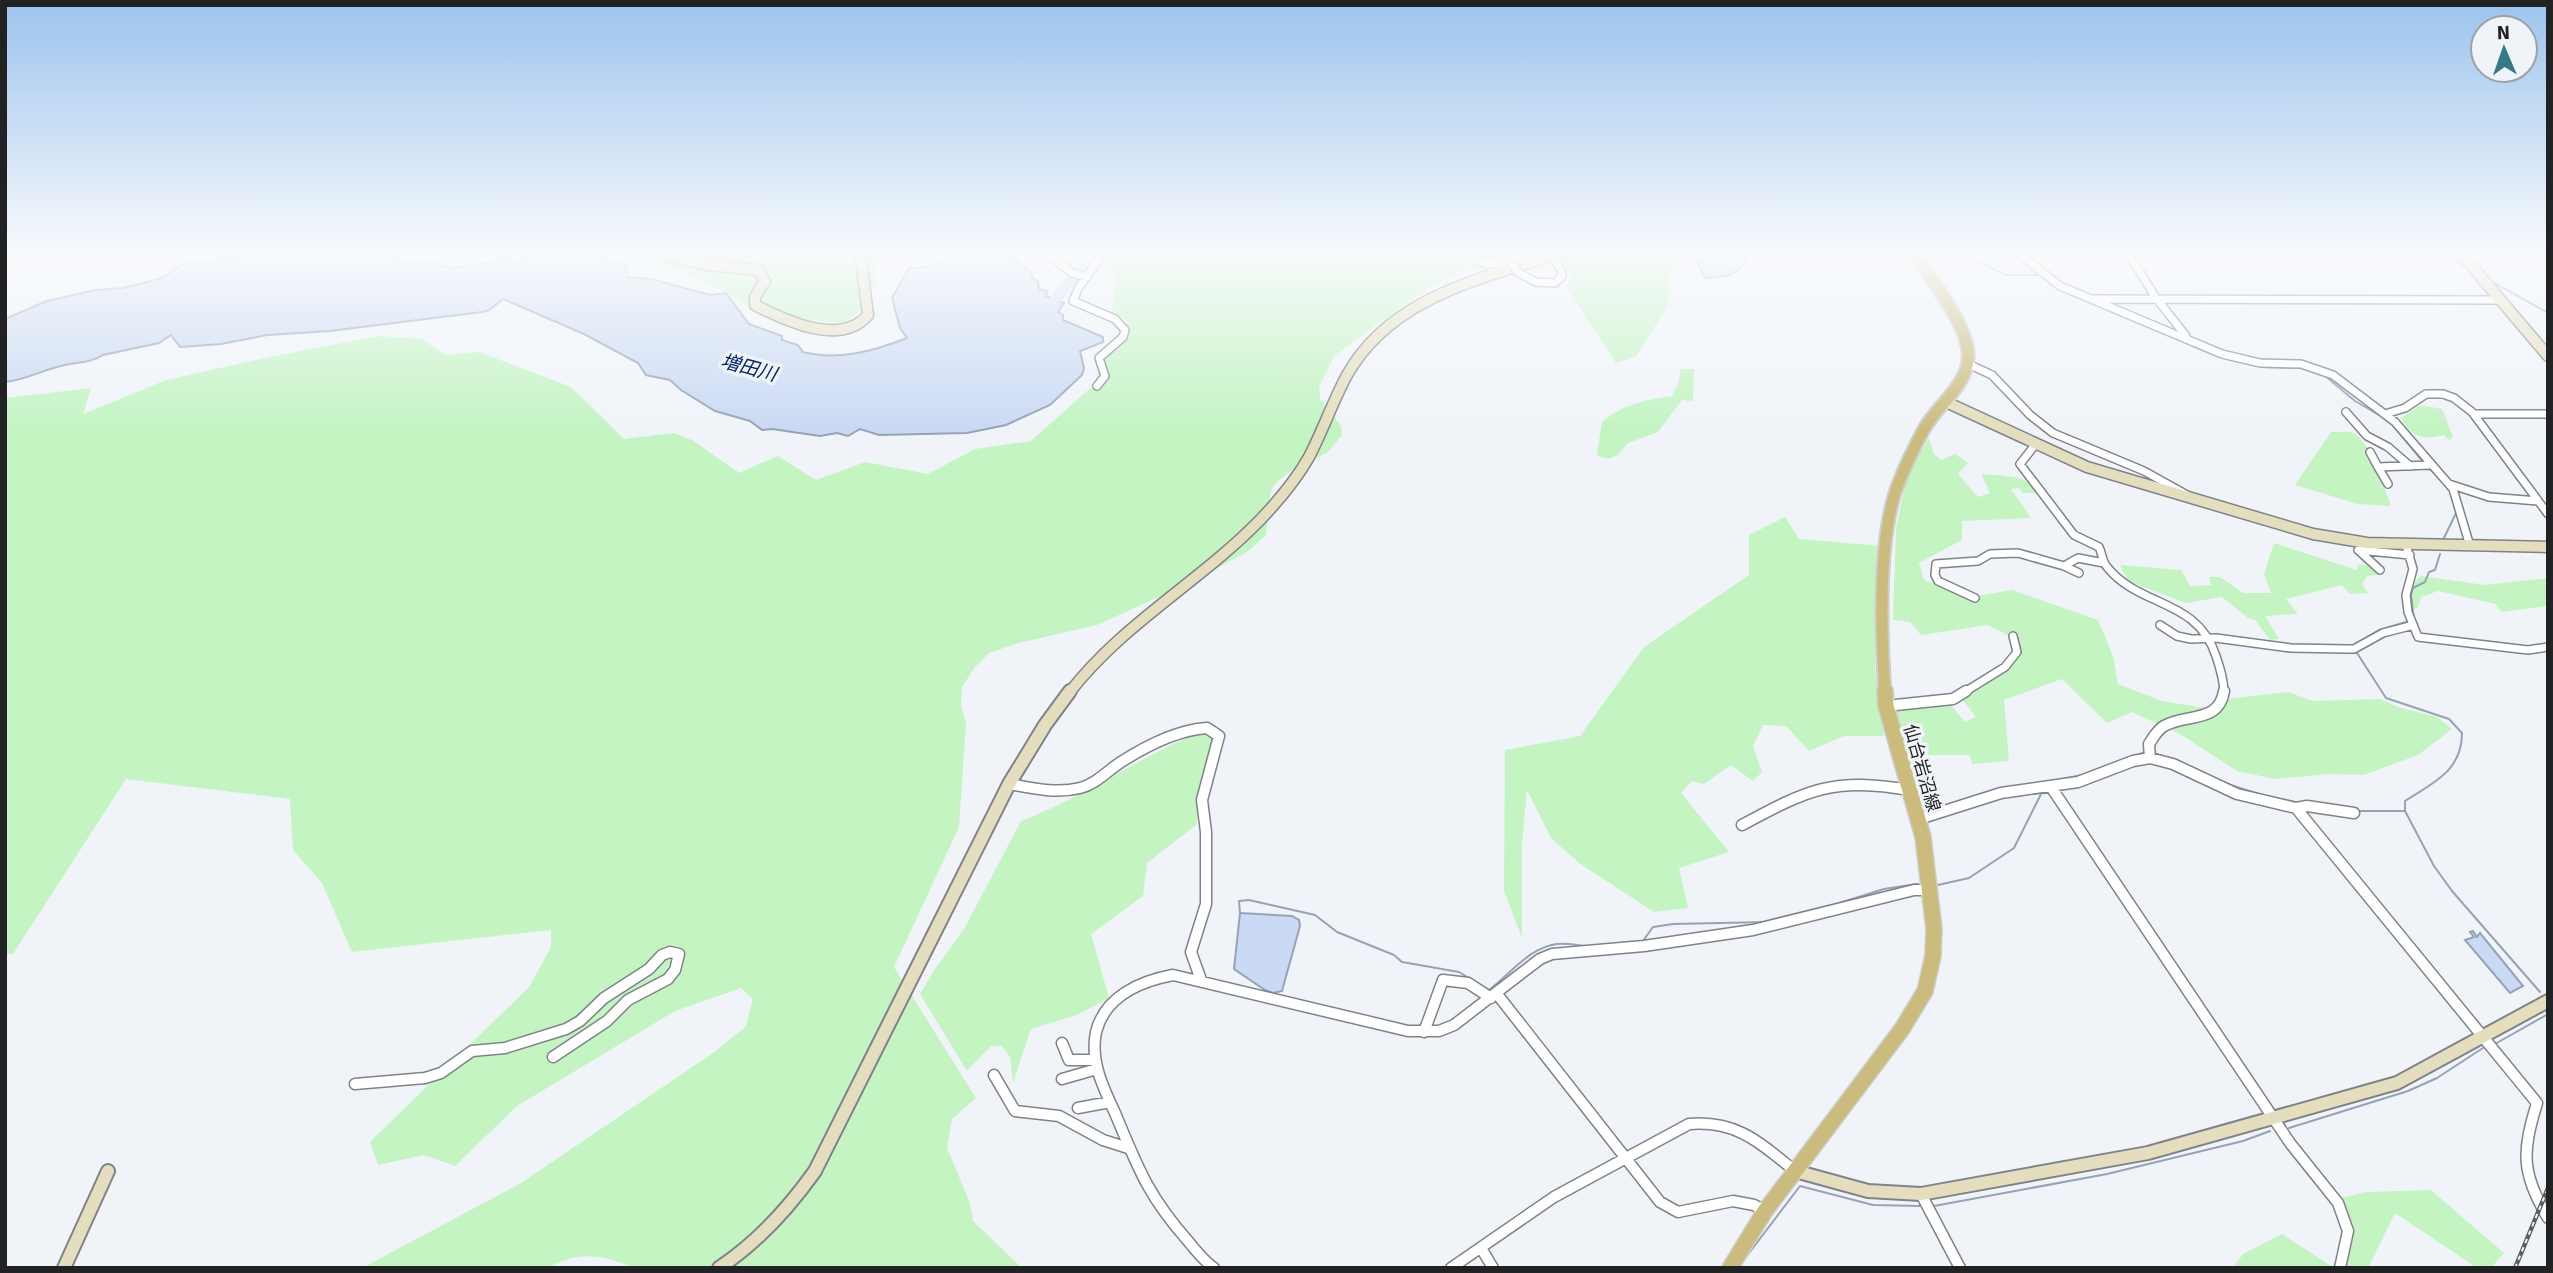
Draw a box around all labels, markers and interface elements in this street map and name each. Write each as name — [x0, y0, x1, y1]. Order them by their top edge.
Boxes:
north arrow — [2469, 14, 2539, 84]
text: N — [2496, 21, 2510, 45]
water label: 増田川 — [718, 349, 781, 387]
street label: 仙台岩沼線 — [1899, 722, 1945, 814]

